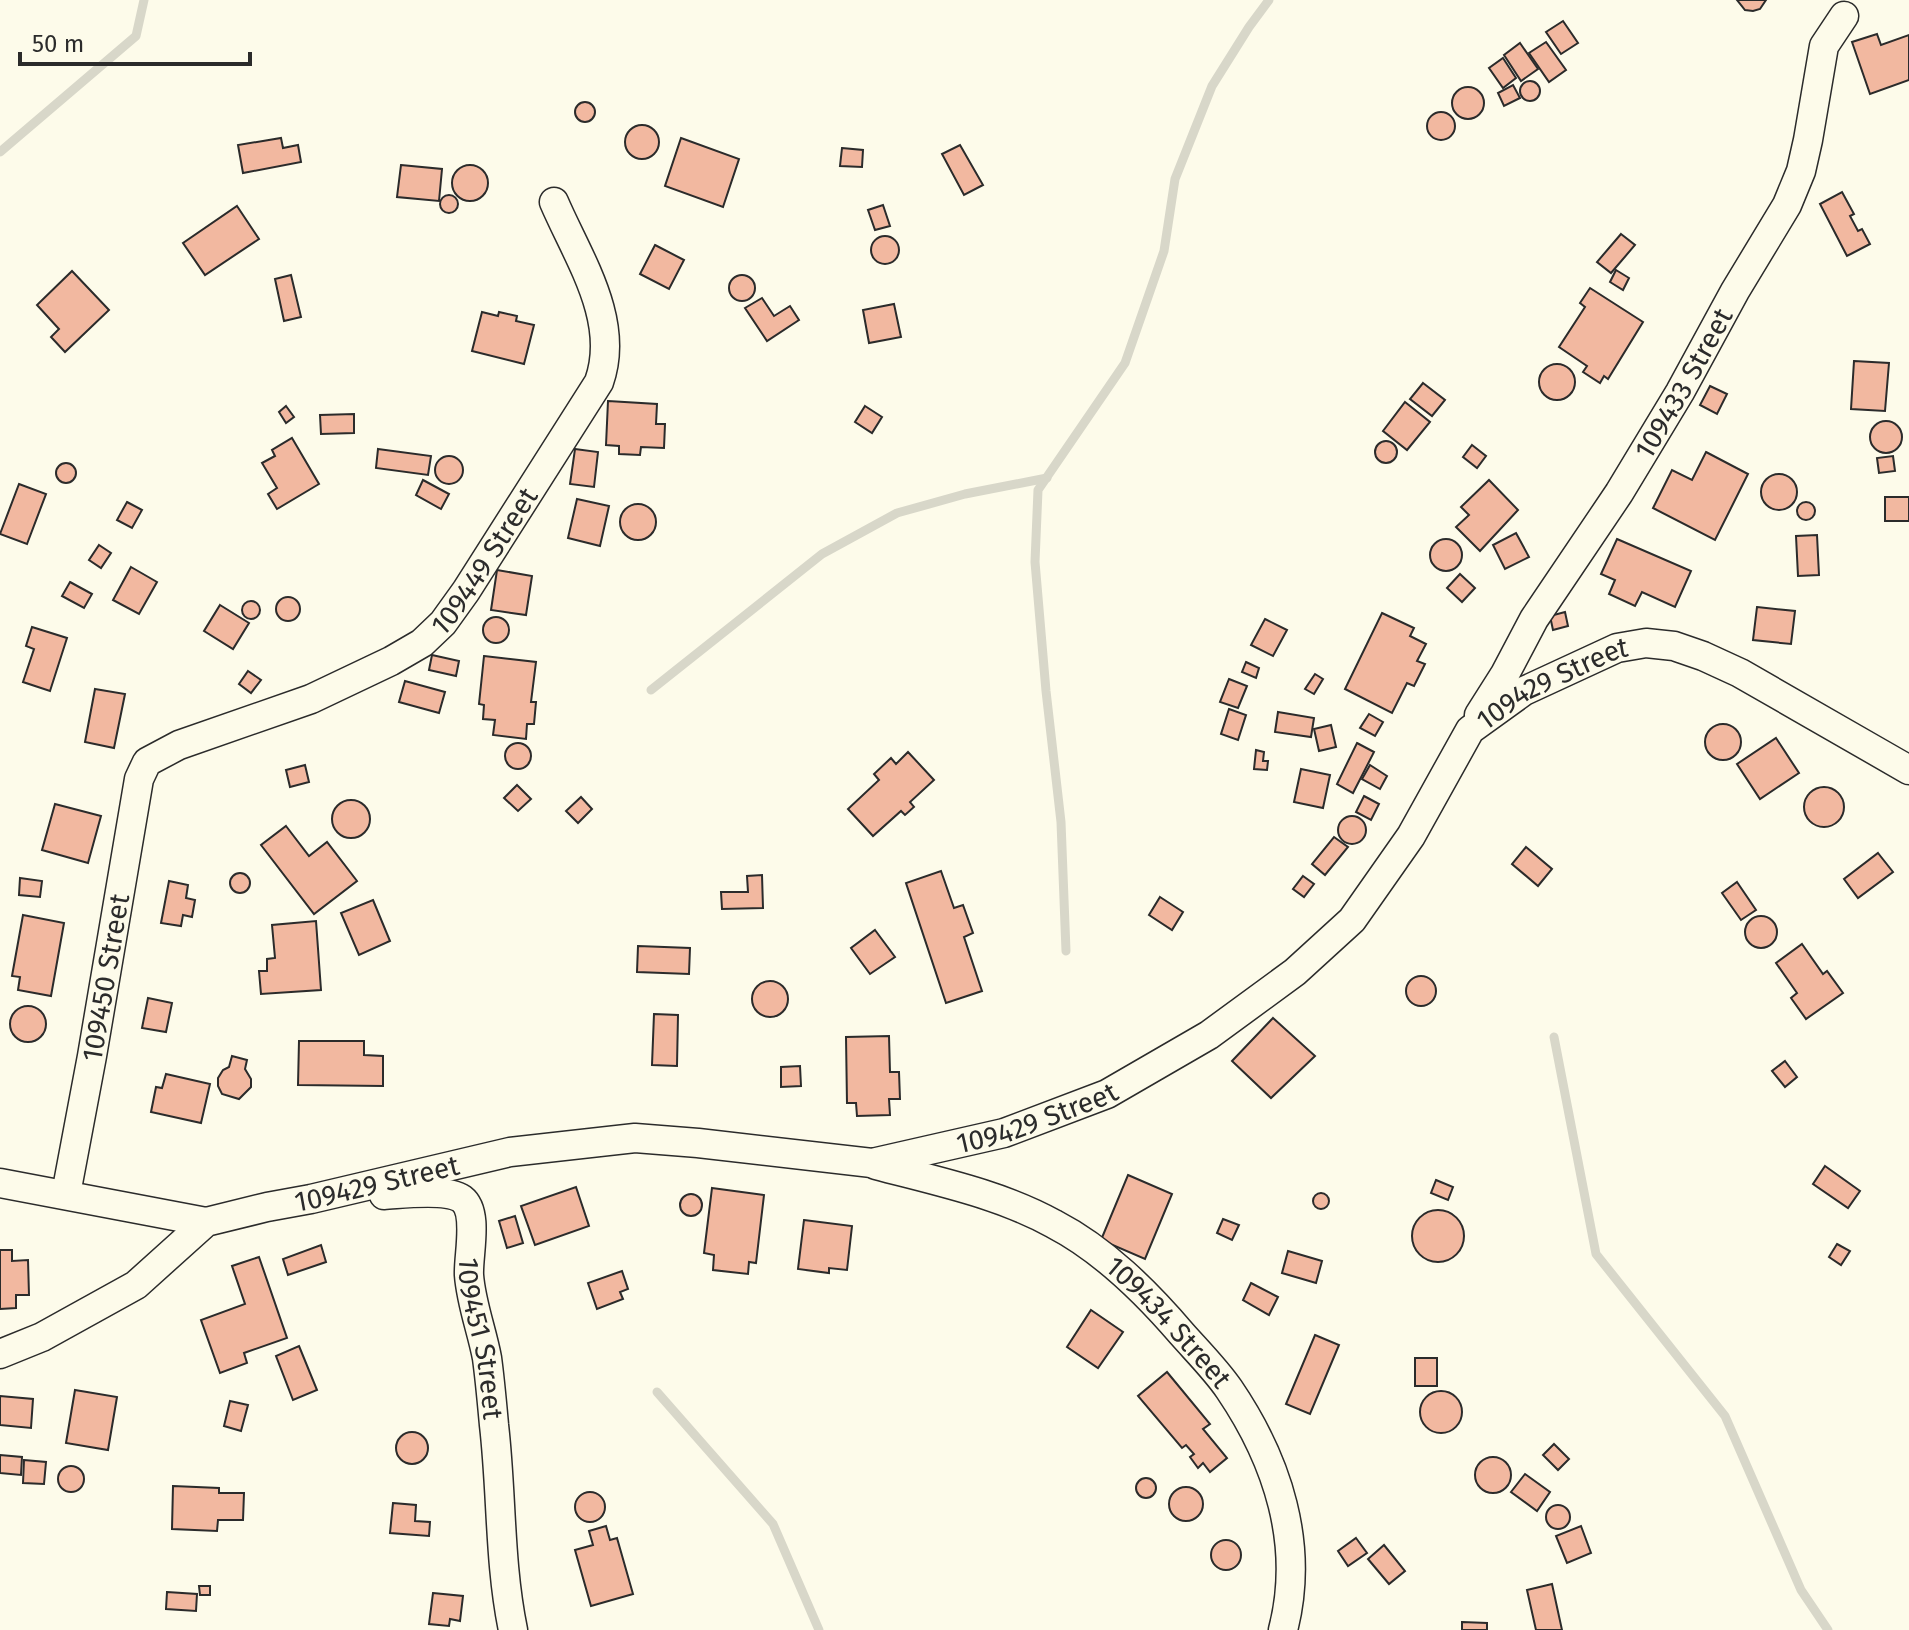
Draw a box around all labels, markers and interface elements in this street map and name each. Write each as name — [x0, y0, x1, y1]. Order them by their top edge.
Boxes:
scale bar — [20, 16, 250, 66]
text: 50 m — [32, 30, 84, 58]
street label: 109433 Street — [1627, 302, 1739, 464]
street label: 109449 Street — [424, 480, 545, 642]
street label: 109429 Street — [1470, 630, 1631, 736]
street label: 109450 Street — [75, 890, 136, 1064]
street label: 109429 Street — [953, 1075, 1124, 1160]
street label: 109429 Street — [292, 1148, 463, 1218]
street label: 109434 Street — [1099, 1249, 1239, 1395]
street label: 109451 Street — [452, 1256, 510, 1422]

